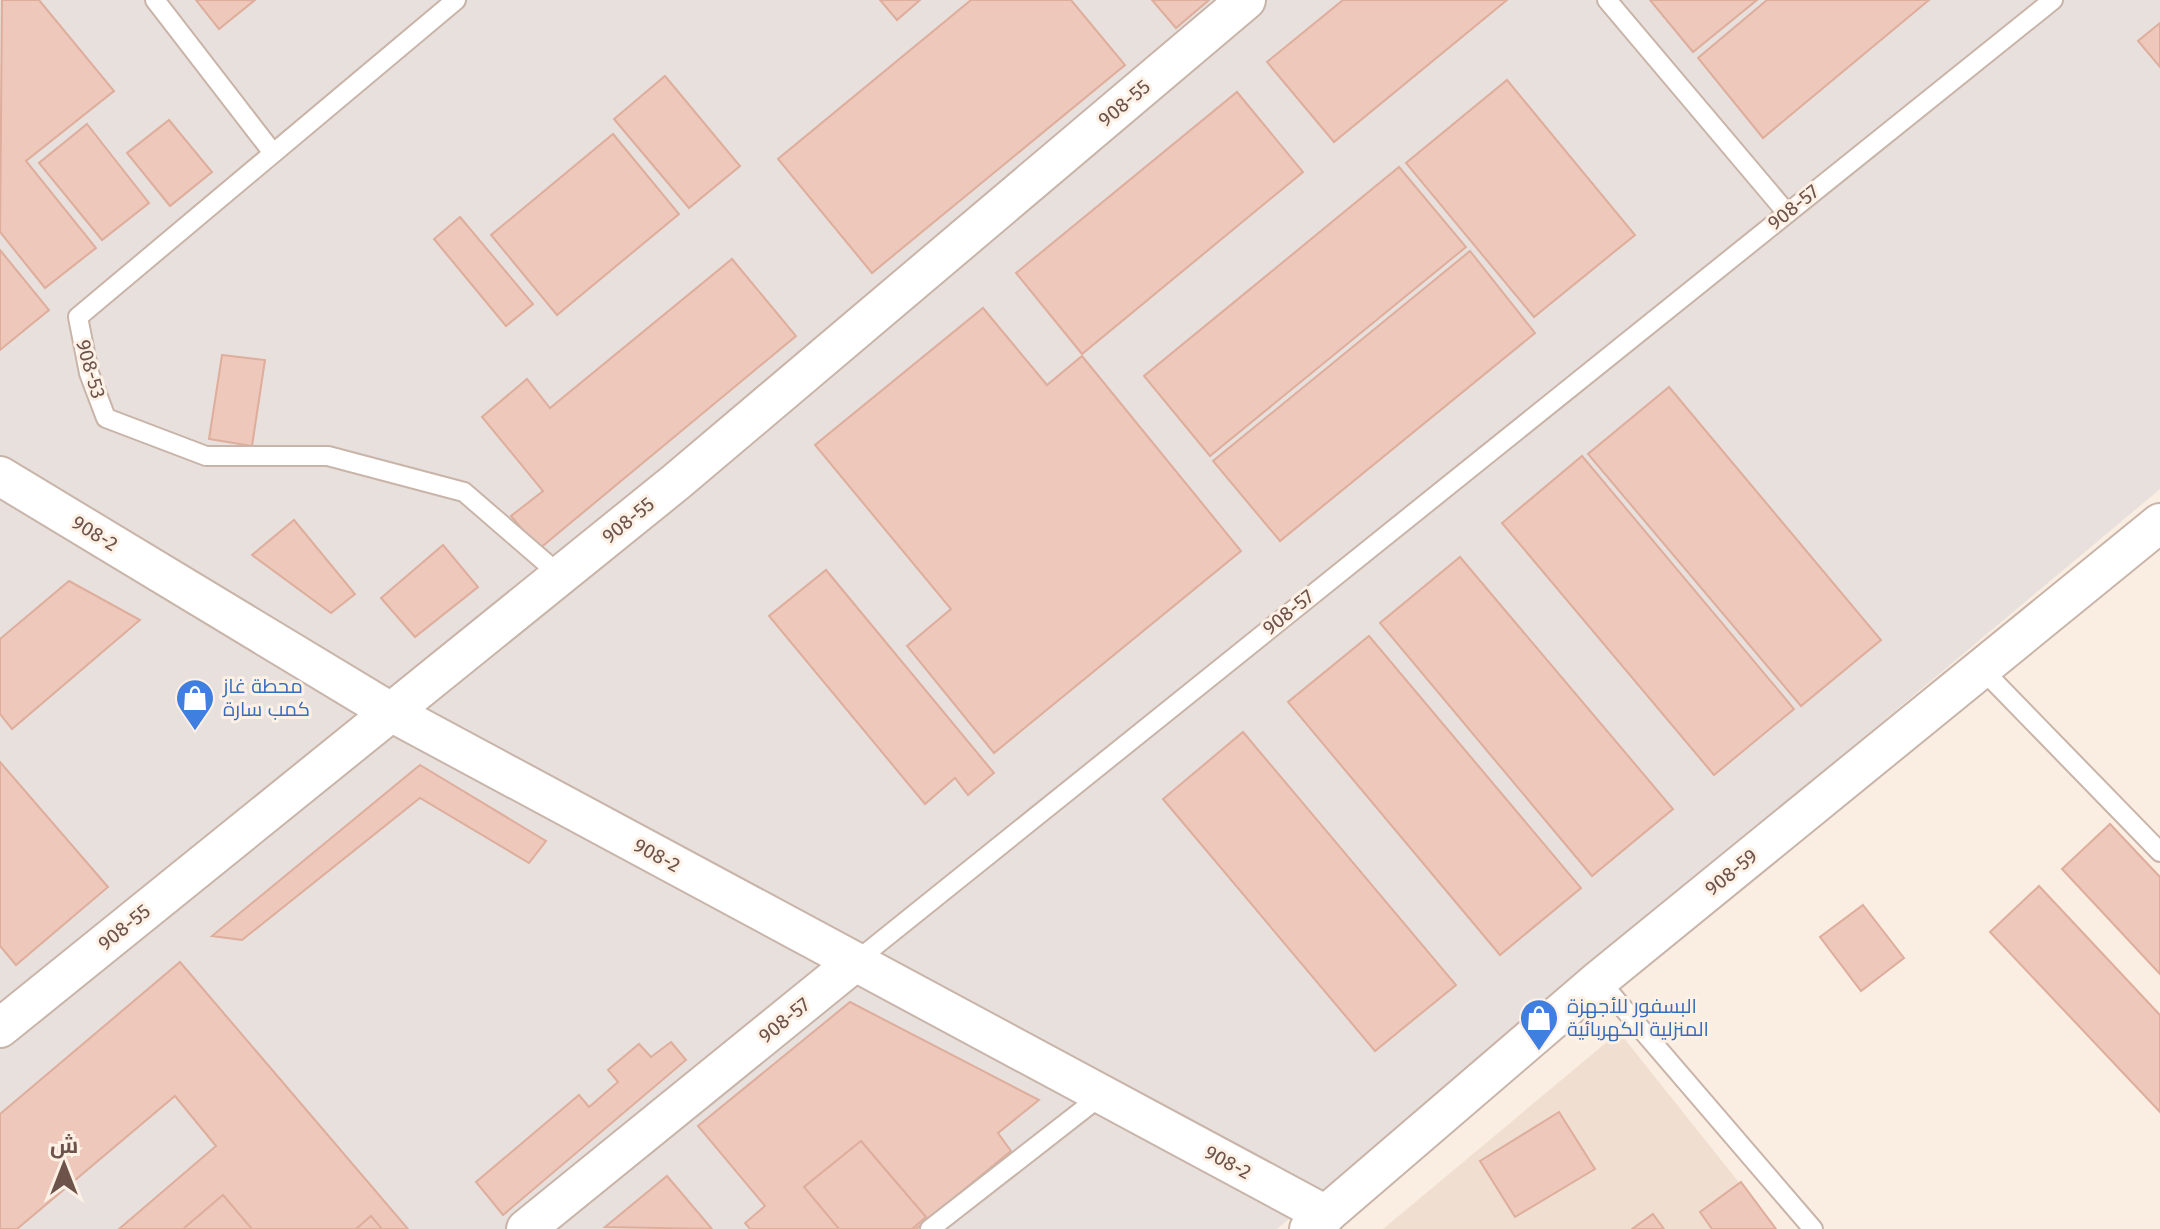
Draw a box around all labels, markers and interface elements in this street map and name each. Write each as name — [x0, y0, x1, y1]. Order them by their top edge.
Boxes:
street label: 908-55 — [1093, 74, 1155, 132]
street label: 908-57 — [1763, 179, 1824, 235]
street label: 908-53 — [71, 337, 111, 401]
street label: 908-55 — [597, 492, 659, 548]
street label: 908-2 — [68, 510, 122, 556]
street label: 908-57 — [1258, 584, 1319, 640]
place label: محطة غاز كمب سارة — [222, 674, 310, 721]
shop icon: محطة غاز كمب سارة — [174, 677, 216, 732]
street label: 908-2 — [630, 833, 684, 877]
street label: 908-59 — [1700, 844, 1762, 900]
street label: 908-55 — [93, 899, 155, 955]
street label: 908-57 — [754, 992, 815, 1048]
place label: البسفور للأجهزة المنزلية الكهربائية — [1567, 994, 1709, 1042]
shop icon: البسفور للأجهزة المنزلية الكهربائية — [1518, 997, 1560, 1052]
north arrow — [24, 1125, 104, 1205]
text: ش — [50, 1132, 78, 1159]
street label: 908-2 — [1201, 1140, 1255, 1184]

